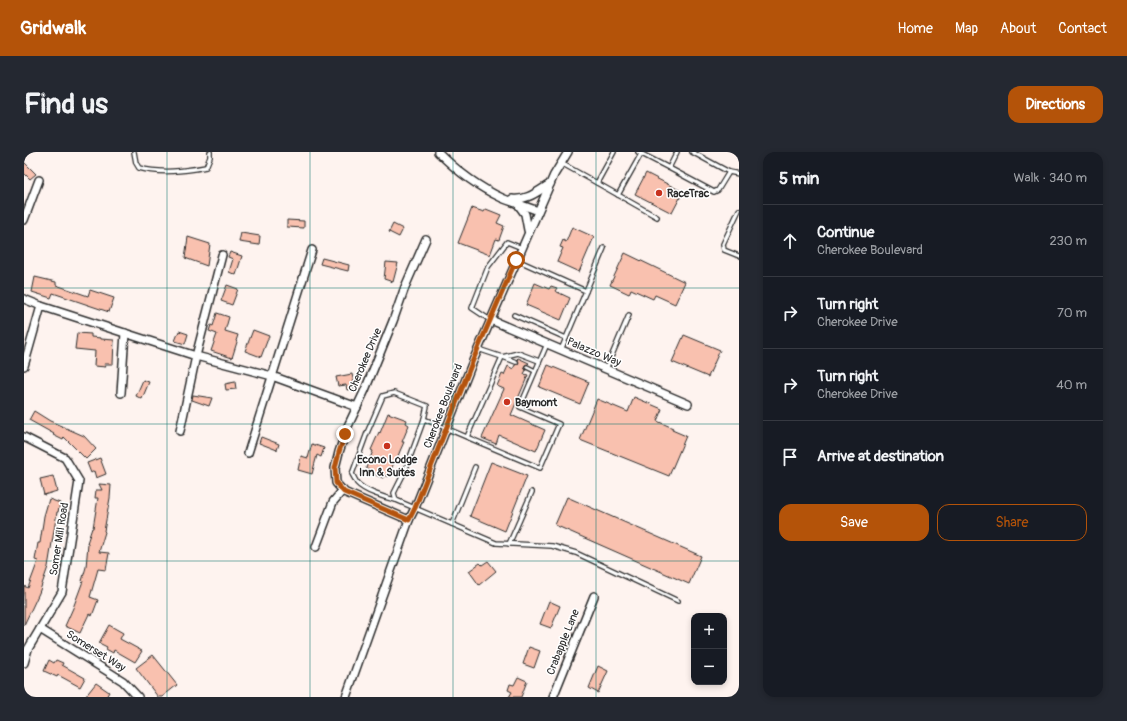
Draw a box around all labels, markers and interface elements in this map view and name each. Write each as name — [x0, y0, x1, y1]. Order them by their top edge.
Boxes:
text: Gridwalk — [20, 16, 86, 40]
text: Home — [898, 20, 933, 37]
text: Map — [955, 20, 978, 37]
text: About — [1000, 20, 1036, 37]
text: Contact — [1058, 20, 1107, 37]
button: Directions — [1008, 86, 1103, 123]
text: Find us — [24, 87, 108, 122]
text: 5 min — [779, 168, 819, 189]
text: Walk · 340 m — [1013, 170, 1087, 186]
place label: RaceTrac — [667, 187, 710, 200]
marker: RaceTrac — [654, 188, 664, 198]
text: Continue — [817, 223, 875, 242]
icon: ahead — [779, 230, 801, 252]
text: 230 m — [1050, 233, 1087, 249]
text: Cherokee Boulevard — [817, 242, 923, 258]
route start — [507, 251, 525, 269]
text: Turn right — [817, 295, 878, 314]
icon: right — [779, 302, 801, 324]
text: 70 m — [1057, 305, 1087, 321]
text: Cherokee Drive — [817, 314, 898, 330]
street label: Cherokee Drive — [346, 326, 385, 394]
street label: Palazzo Way — [565, 335, 623, 369]
street label: Cherokee Boulevard — [421, 362, 465, 450]
text: Turn right — [817, 367, 878, 386]
icon: right — [779, 374, 801, 396]
text: 40 m — [1056, 377, 1087, 393]
text: Cherokee Drive — [817, 386, 898, 402]
place label: Baymont — [515, 396, 558, 409]
marker: Baymont — [502, 397, 512, 407]
route end — [336, 425, 354, 443]
marker: Econo Lodge Inn & Suites — [382, 441, 392, 451]
icon: arrive — [779, 446, 801, 468]
text: Arrive at destination — [817, 447, 944, 466]
place label: Econo Lodge Inn & Suites — [357, 453, 418, 479]
street label: Somer Mill Road — [47, 502, 71, 576]
button: Save — [779, 504, 929, 541]
button: Share — [937, 504, 1087, 541]
street label: Crabapple Lane — [544, 607, 582, 677]
map controls — [691, 613, 727, 685]
button: + — [691, 613, 727, 649]
street label: Somerset Way — [64, 628, 128, 675]
button: − — [691, 649, 727, 685]

